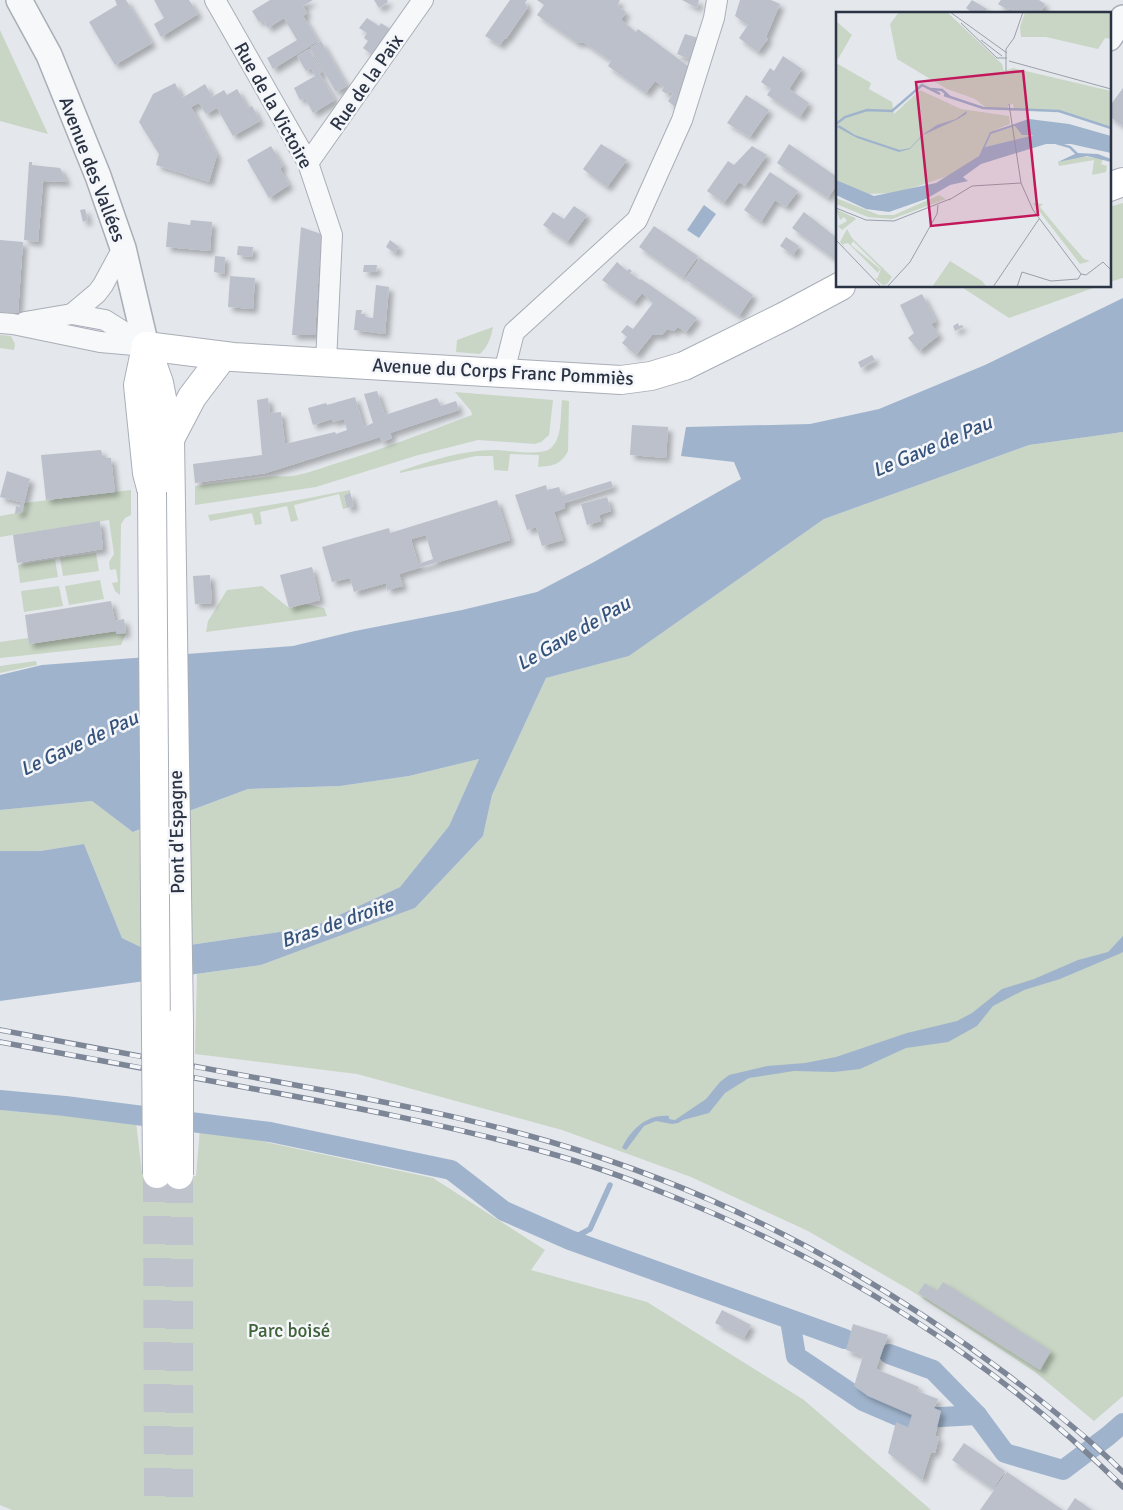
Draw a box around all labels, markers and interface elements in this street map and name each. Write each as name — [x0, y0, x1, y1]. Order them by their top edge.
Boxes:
inset map — [836, 12, 1110, 288]
street label: Rue de la Paix — [325, 30, 409, 135]
street label: Rue de la Victoire — [228, 38, 318, 173]
street label: Avenue des Vallées — [53, 93, 131, 245]
street label: Avenue du Corps Franc Pommiès — [372, 353, 634, 391]
water label: Le Gave de Pau — [869, 410, 997, 483]
water label: Le Gave de Pau — [512, 590, 636, 676]
water label: Le Gave de Pau — [16, 705, 143, 782]
street label: Pont d'Espagne — [164, 770, 190, 894]
water label: Bras de droite — [278, 891, 398, 953]
park label: Parc boisé — [248, 1319, 330, 1343]

